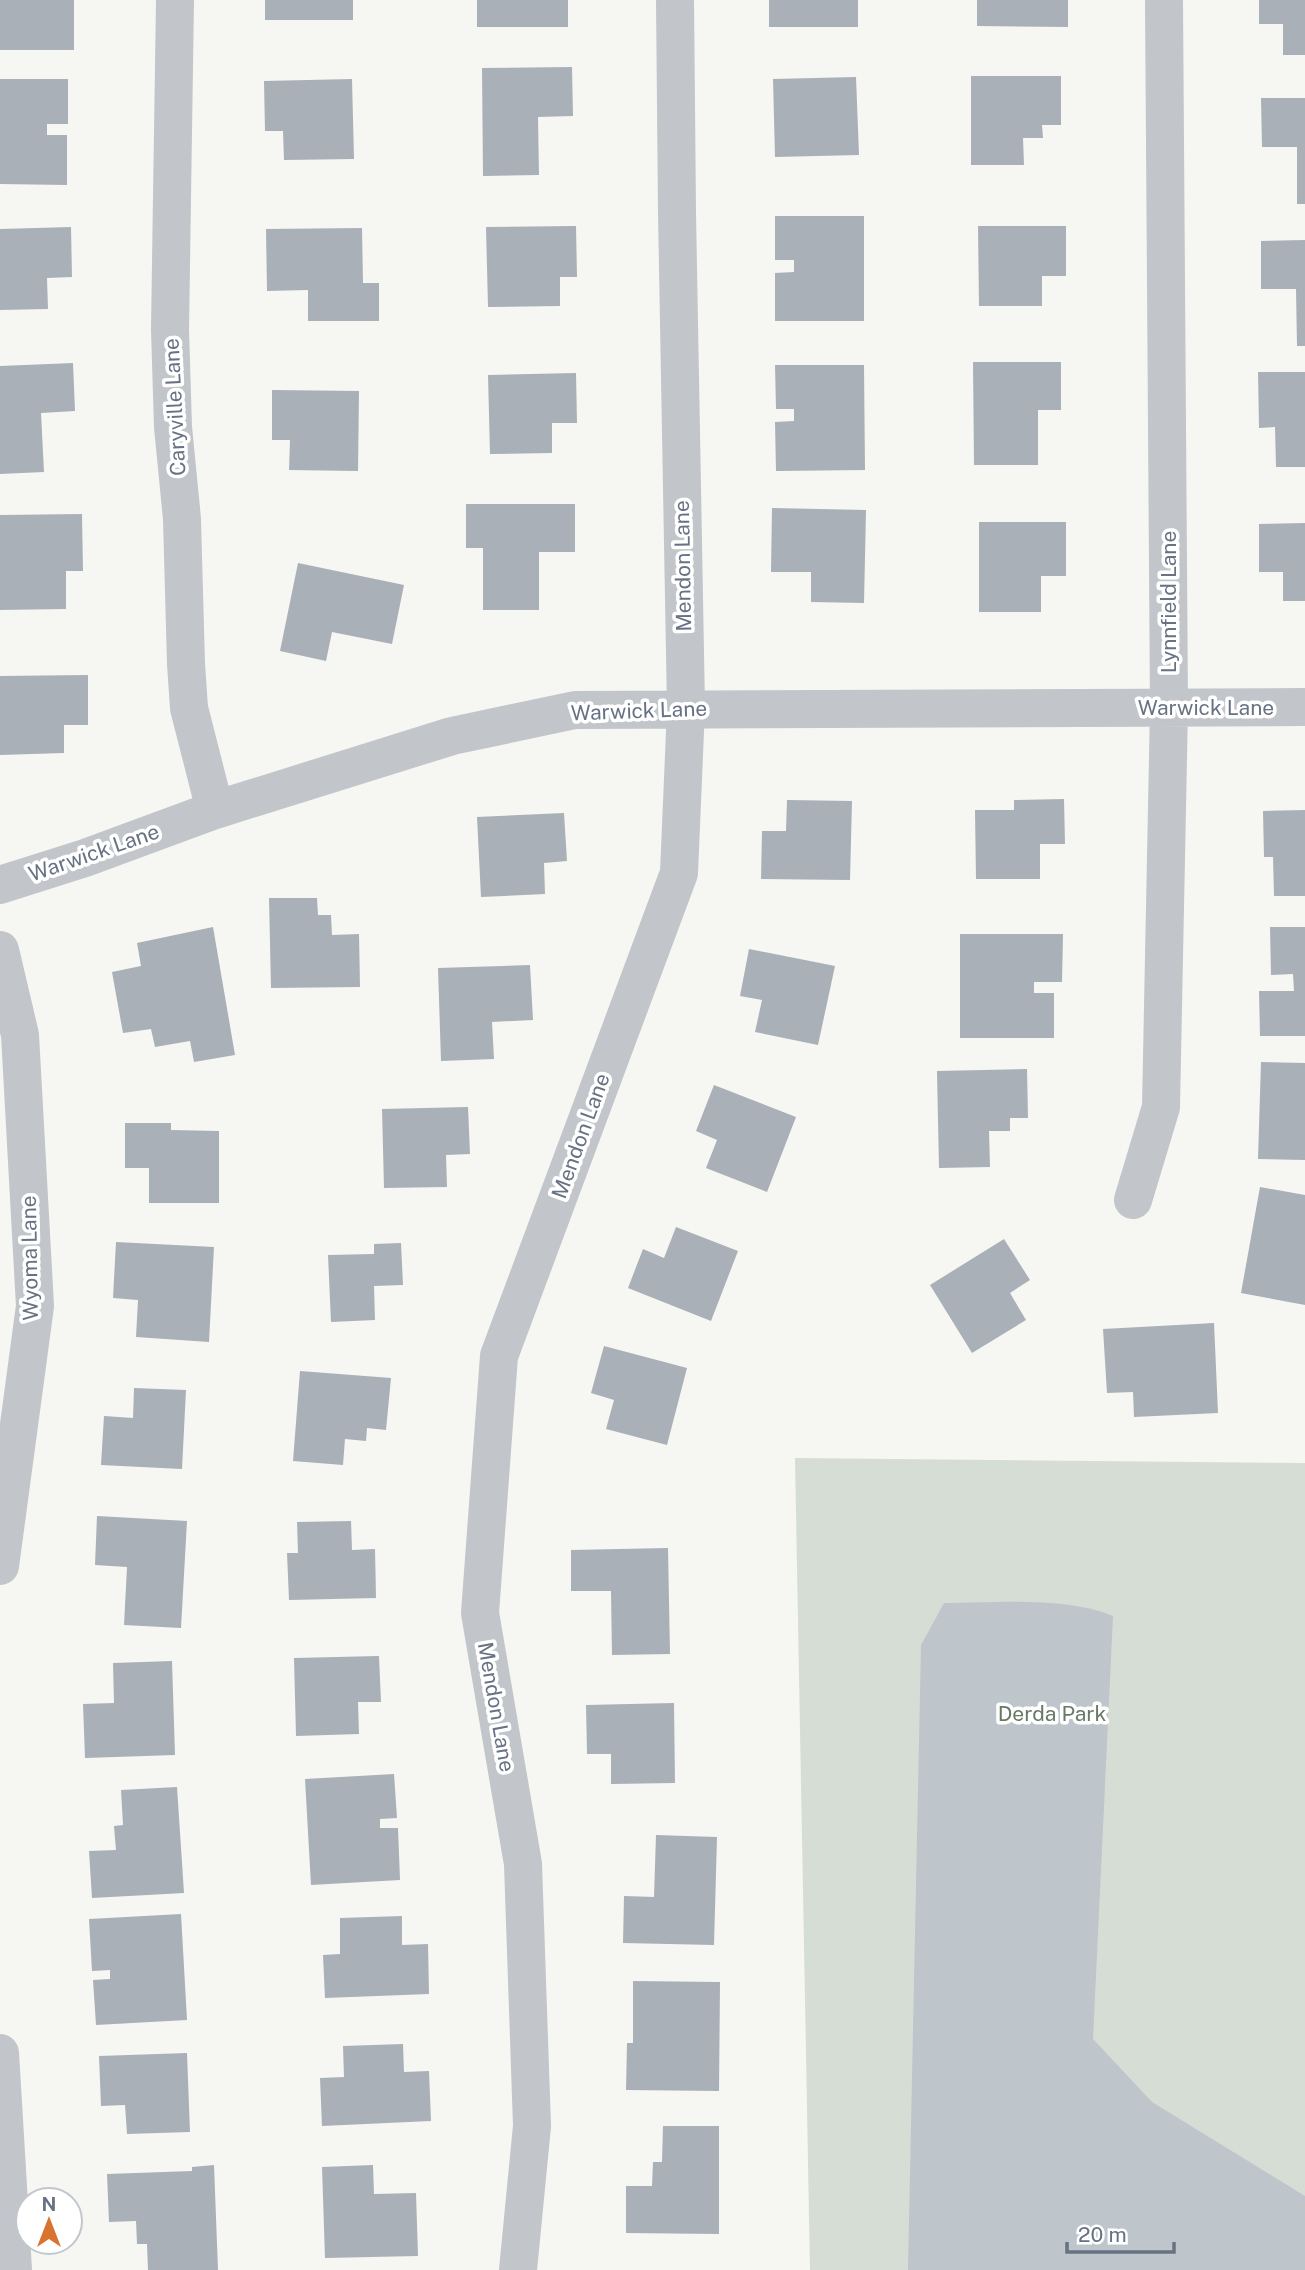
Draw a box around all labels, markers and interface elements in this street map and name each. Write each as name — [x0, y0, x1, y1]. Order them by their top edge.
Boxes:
street label: Caryville Lane — [158, 337, 191, 477]
street label: Mendon Lane — [669, 500, 696, 632]
street label: Lynnfield Lane — [1156, 531, 1181, 673]
street label: Warwick Lane — [1138, 695, 1274, 720]
street label: Warwick Lane — [570, 696, 708, 725]
street label: Warwick Lane — [25, 819, 162, 887]
street label: Mendon Lane — [546, 1070, 615, 1202]
street label: Wyoma Lane — [16, 1195, 43, 1321]
street label: Mendon Lane — [473, 1640, 520, 1774]
park label: Derda Park — [998, 1701, 1106, 1726]
north arrow — [14, 2186, 84, 2256]
text: N — [42, 2193, 56, 2215]
scale bar — [1067, 2210, 1174, 2254]
text: 20 m — [1078, 2222, 1127, 2247]

